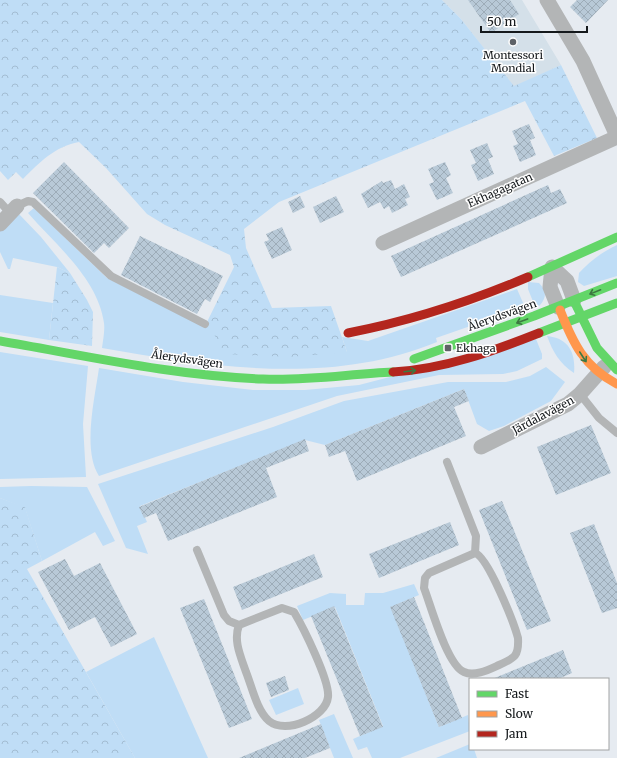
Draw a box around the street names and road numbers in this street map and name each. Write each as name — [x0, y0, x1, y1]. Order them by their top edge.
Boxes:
street label: Ekhagagatan — [465, 169, 535, 211]
street label: Ålerydsvägen — [465, 296, 539, 334]
street label: Ålerydsvägen — [149, 347, 224, 371]
street label: Järdalavägen — [509, 393, 577, 438]

